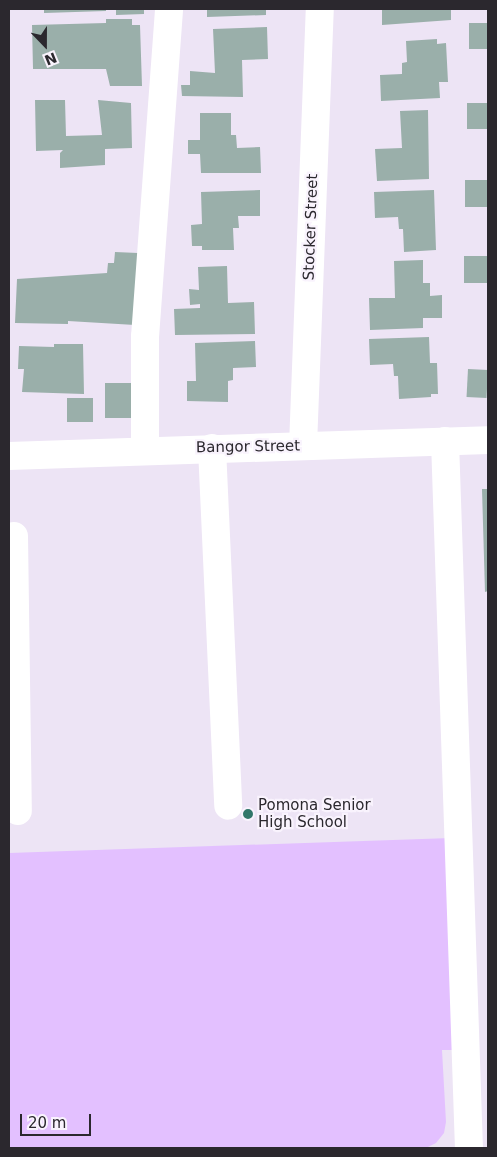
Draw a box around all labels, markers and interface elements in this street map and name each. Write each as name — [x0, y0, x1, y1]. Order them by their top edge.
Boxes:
north arrow — [20, 20, 70, 70]
text: N — [42, 49, 59, 69]
street label: Stocker Street — [300, 173, 322, 281]
street label: Bangor Street — [196, 437, 300, 457]
place label: Pomona Senior High School — [258, 796, 371, 831]
marker: Pomona Senior High School — [242, 808, 254, 820]
scale bar — [22, 1104, 94, 1136]
text: 20 m — [28, 1114, 66, 1132]

